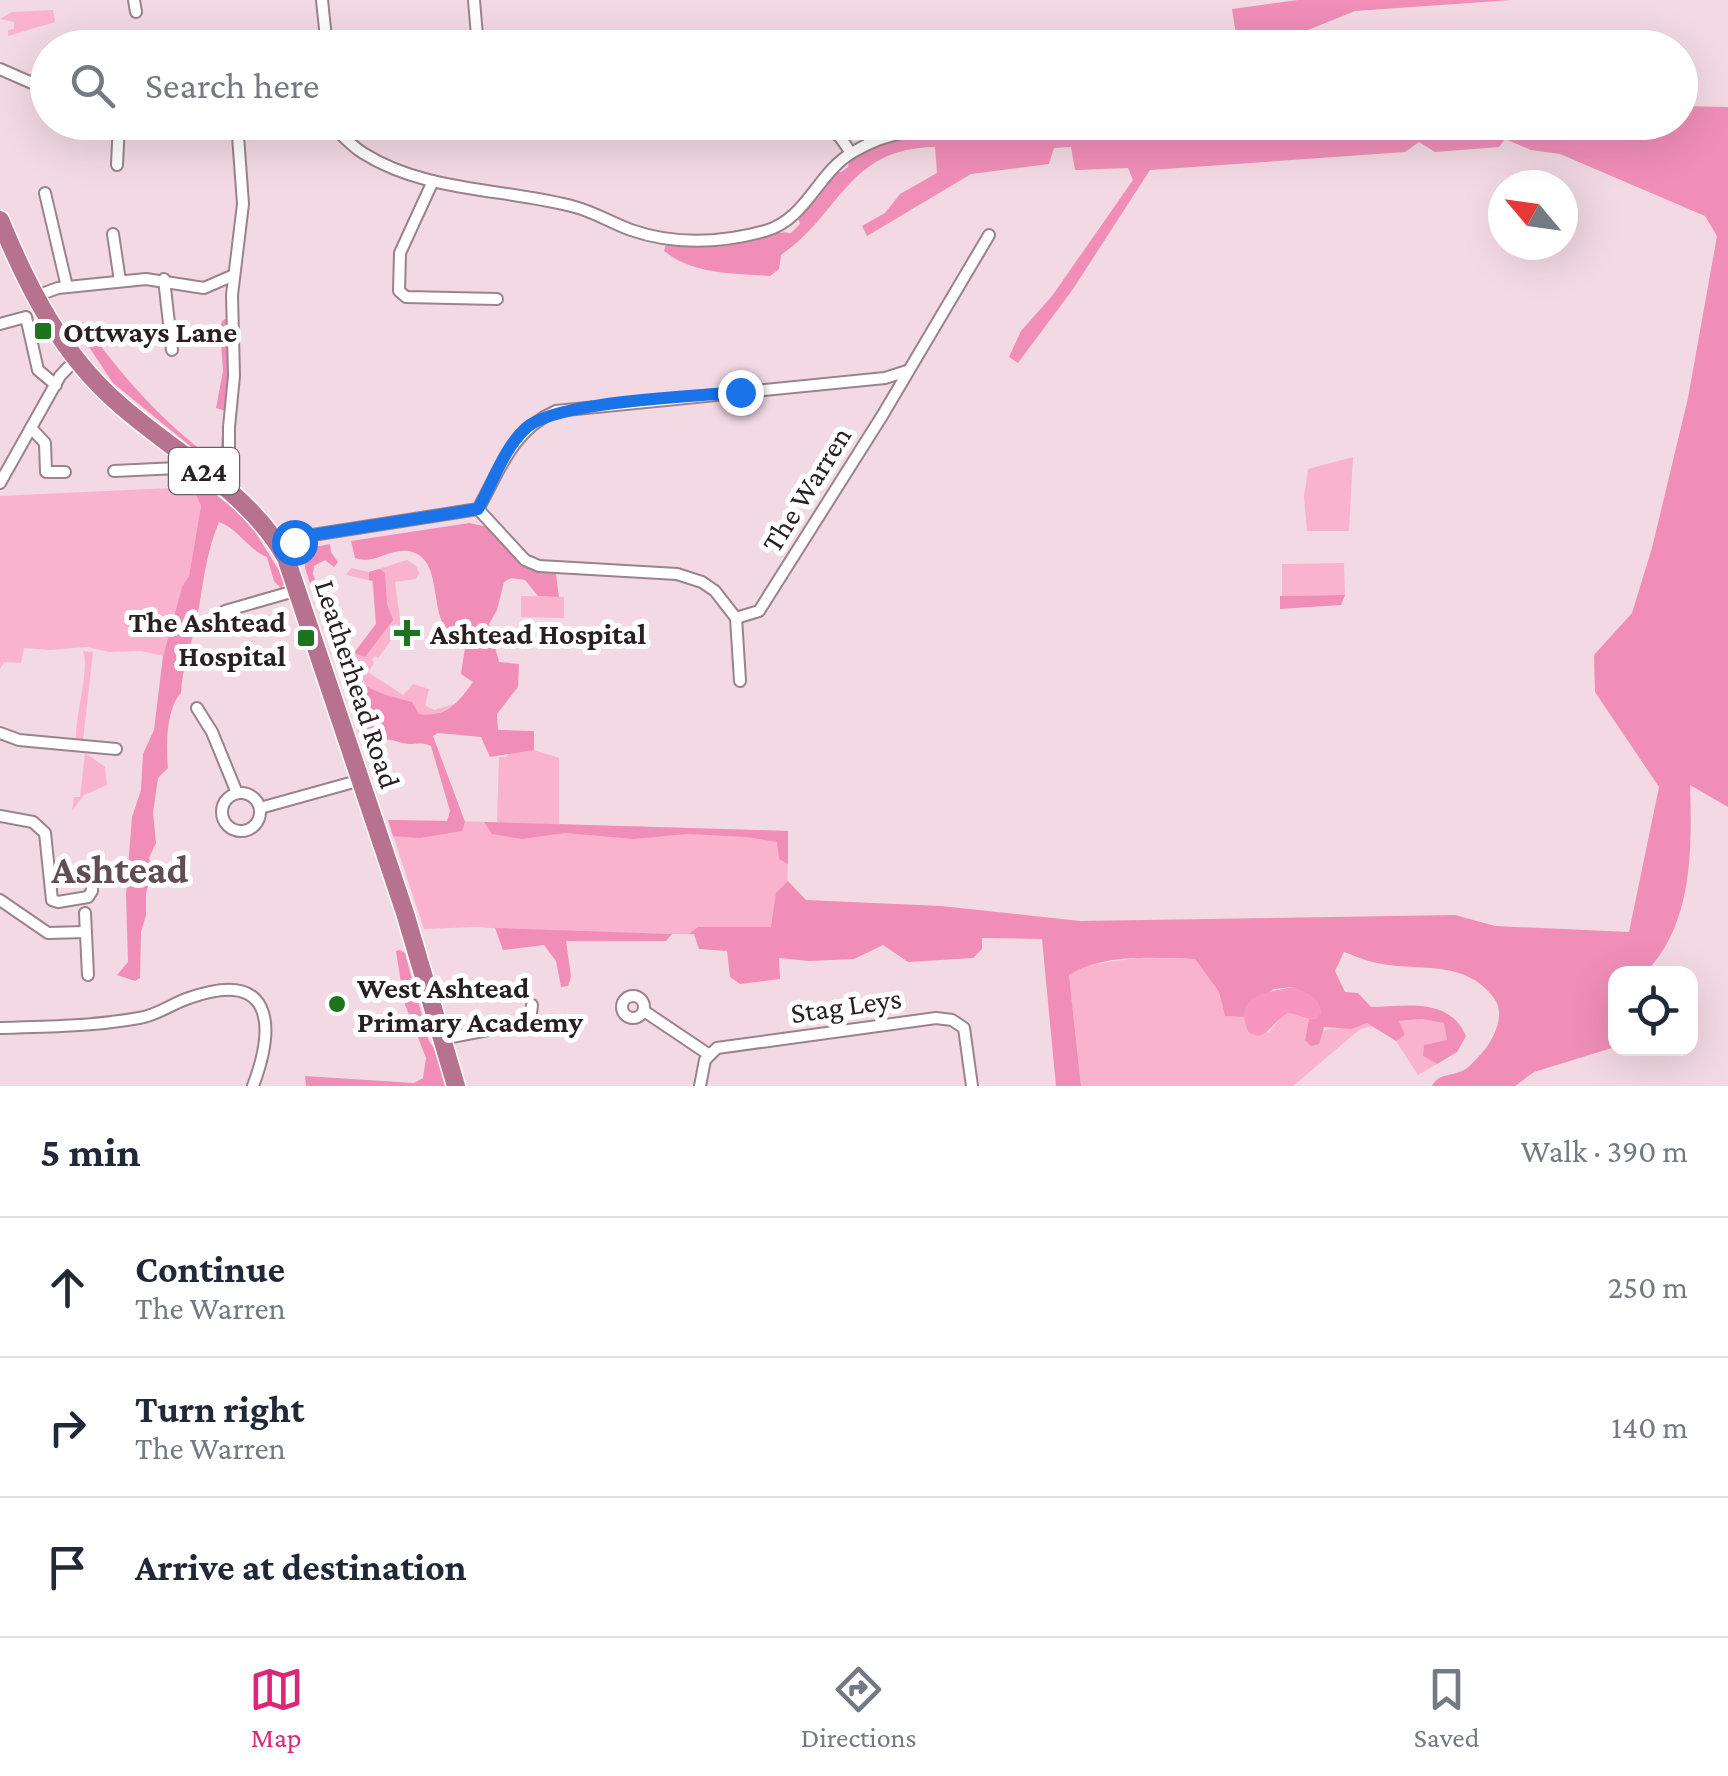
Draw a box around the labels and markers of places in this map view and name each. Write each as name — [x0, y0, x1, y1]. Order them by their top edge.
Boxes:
place label: Ottways Lane — [63, 315, 237, 348]
marker: Ottways Lane — [32, 320, 54, 342]
place label: The Ashtead Hospital — [128, 605, 287, 672]
place label: Ashtead Hospital — [429, 617, 646, 650]
marker: Ashtead Hospital — [394, 620, 420, 646]
marker: The Ashtead Hospital — [295, 627, 317, 649]
place label: West Ashtead Primary Academy — [356, 971, 583, 1038]
marker: West Ashtead Primary Academy — [326, 993, 348, 1015]

